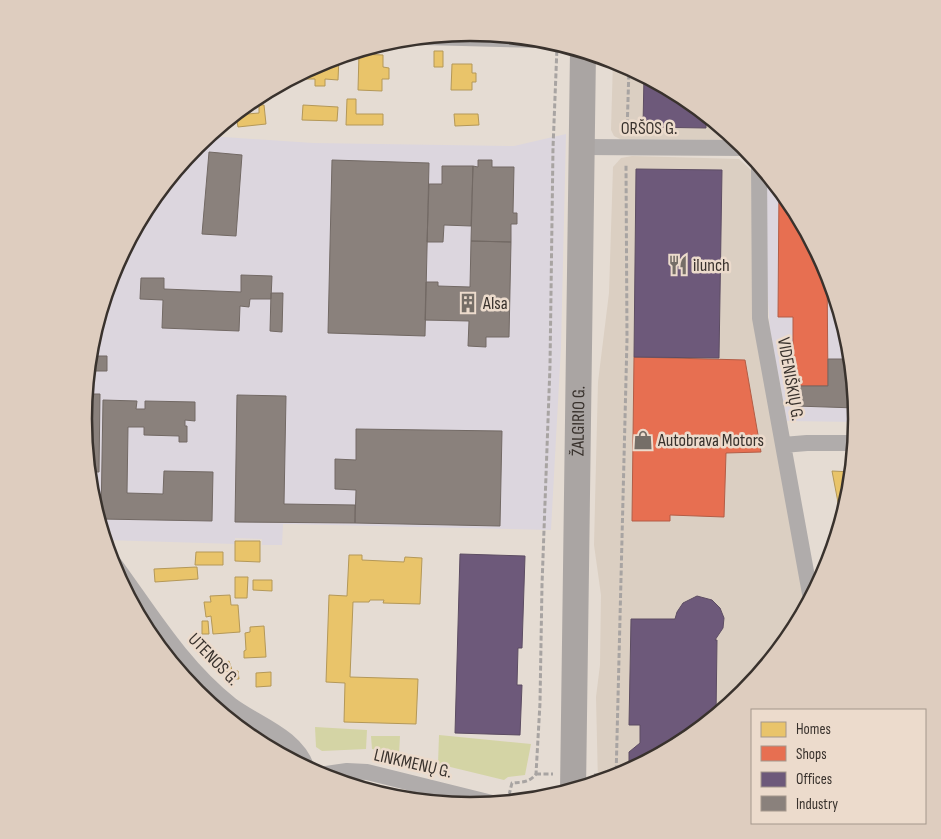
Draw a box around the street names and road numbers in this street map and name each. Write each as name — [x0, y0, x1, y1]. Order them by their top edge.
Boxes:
street label: ORŠOS G. — [621, 118, 677, 139]
street label: VIDENIŠKIŲ G. — [773, 336, 808, 422]
street label: ŽALGIRIO G. — [568, 386, 589, 456]
street label: UTENOS G. — [184, 629, 244, 690]
street label: LINKMENŲ G. — [372, 744, 454, 783]

